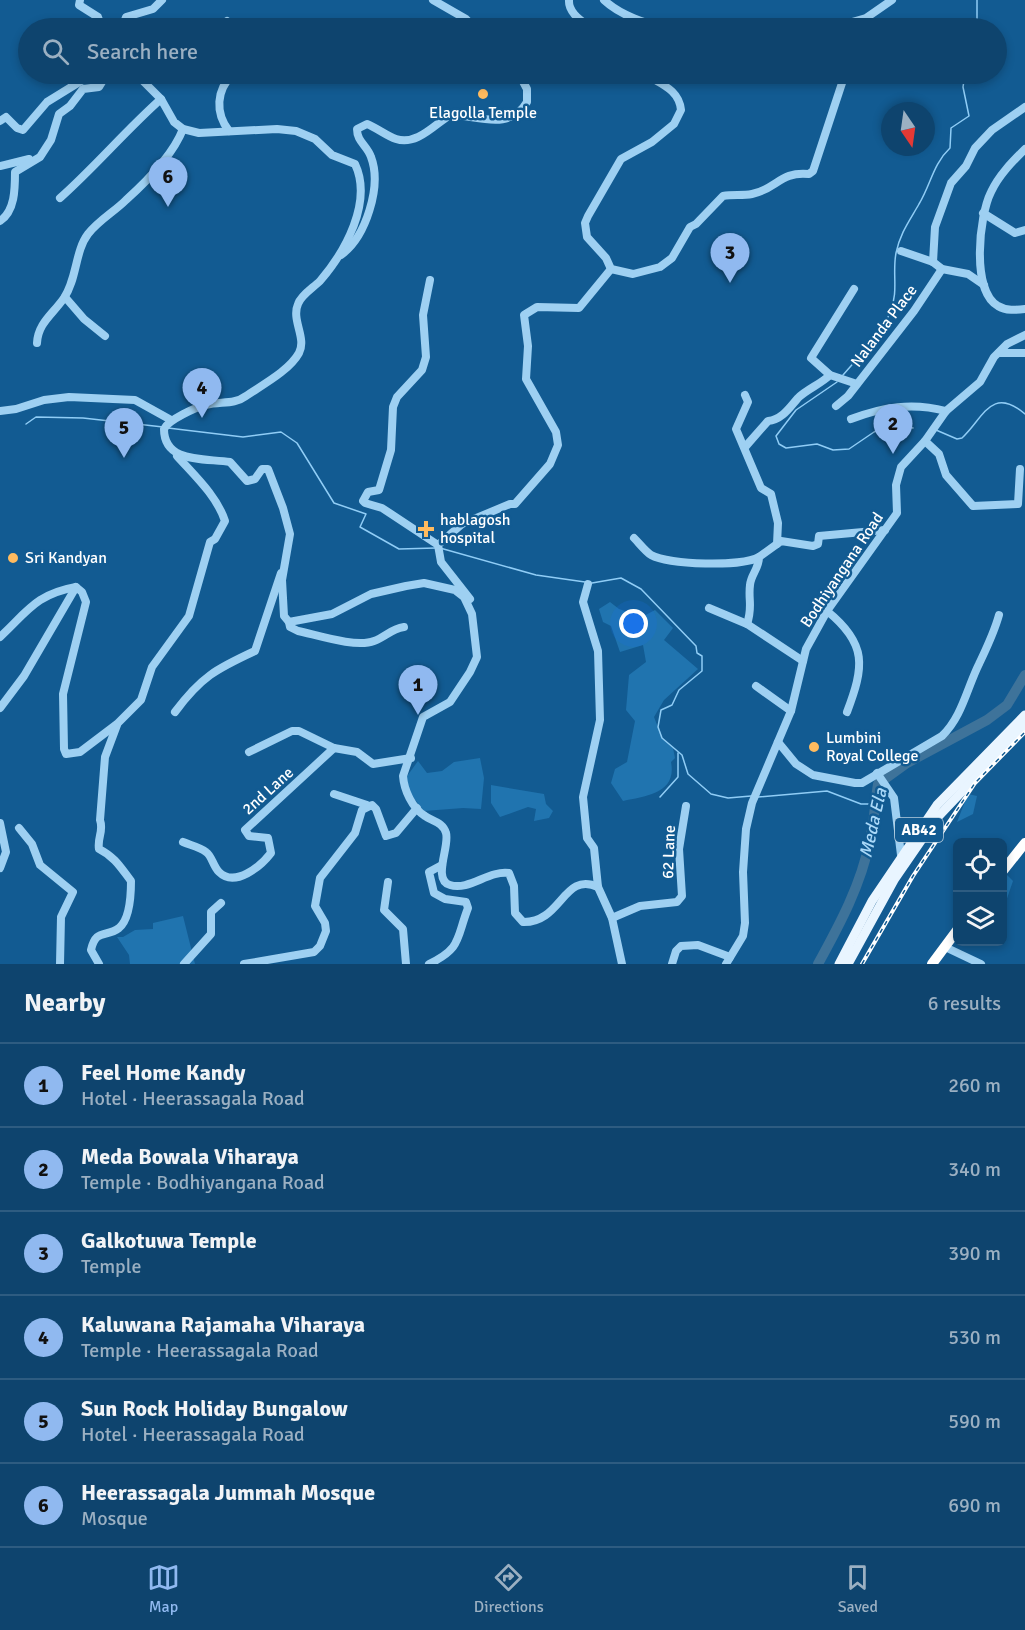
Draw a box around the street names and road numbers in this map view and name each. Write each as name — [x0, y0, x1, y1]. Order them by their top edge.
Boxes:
street label: Nalanda Place — [847, 281, 921, 371]
street label: Bodhiyangana Road — [796, 509, 888, 631]
street label: 2nd Lane — [238, 763, 298, 819]
road number: AB42 — [895, 818, 943, 842]
street label: 62 Lane — [658, 825, 680, 879]

